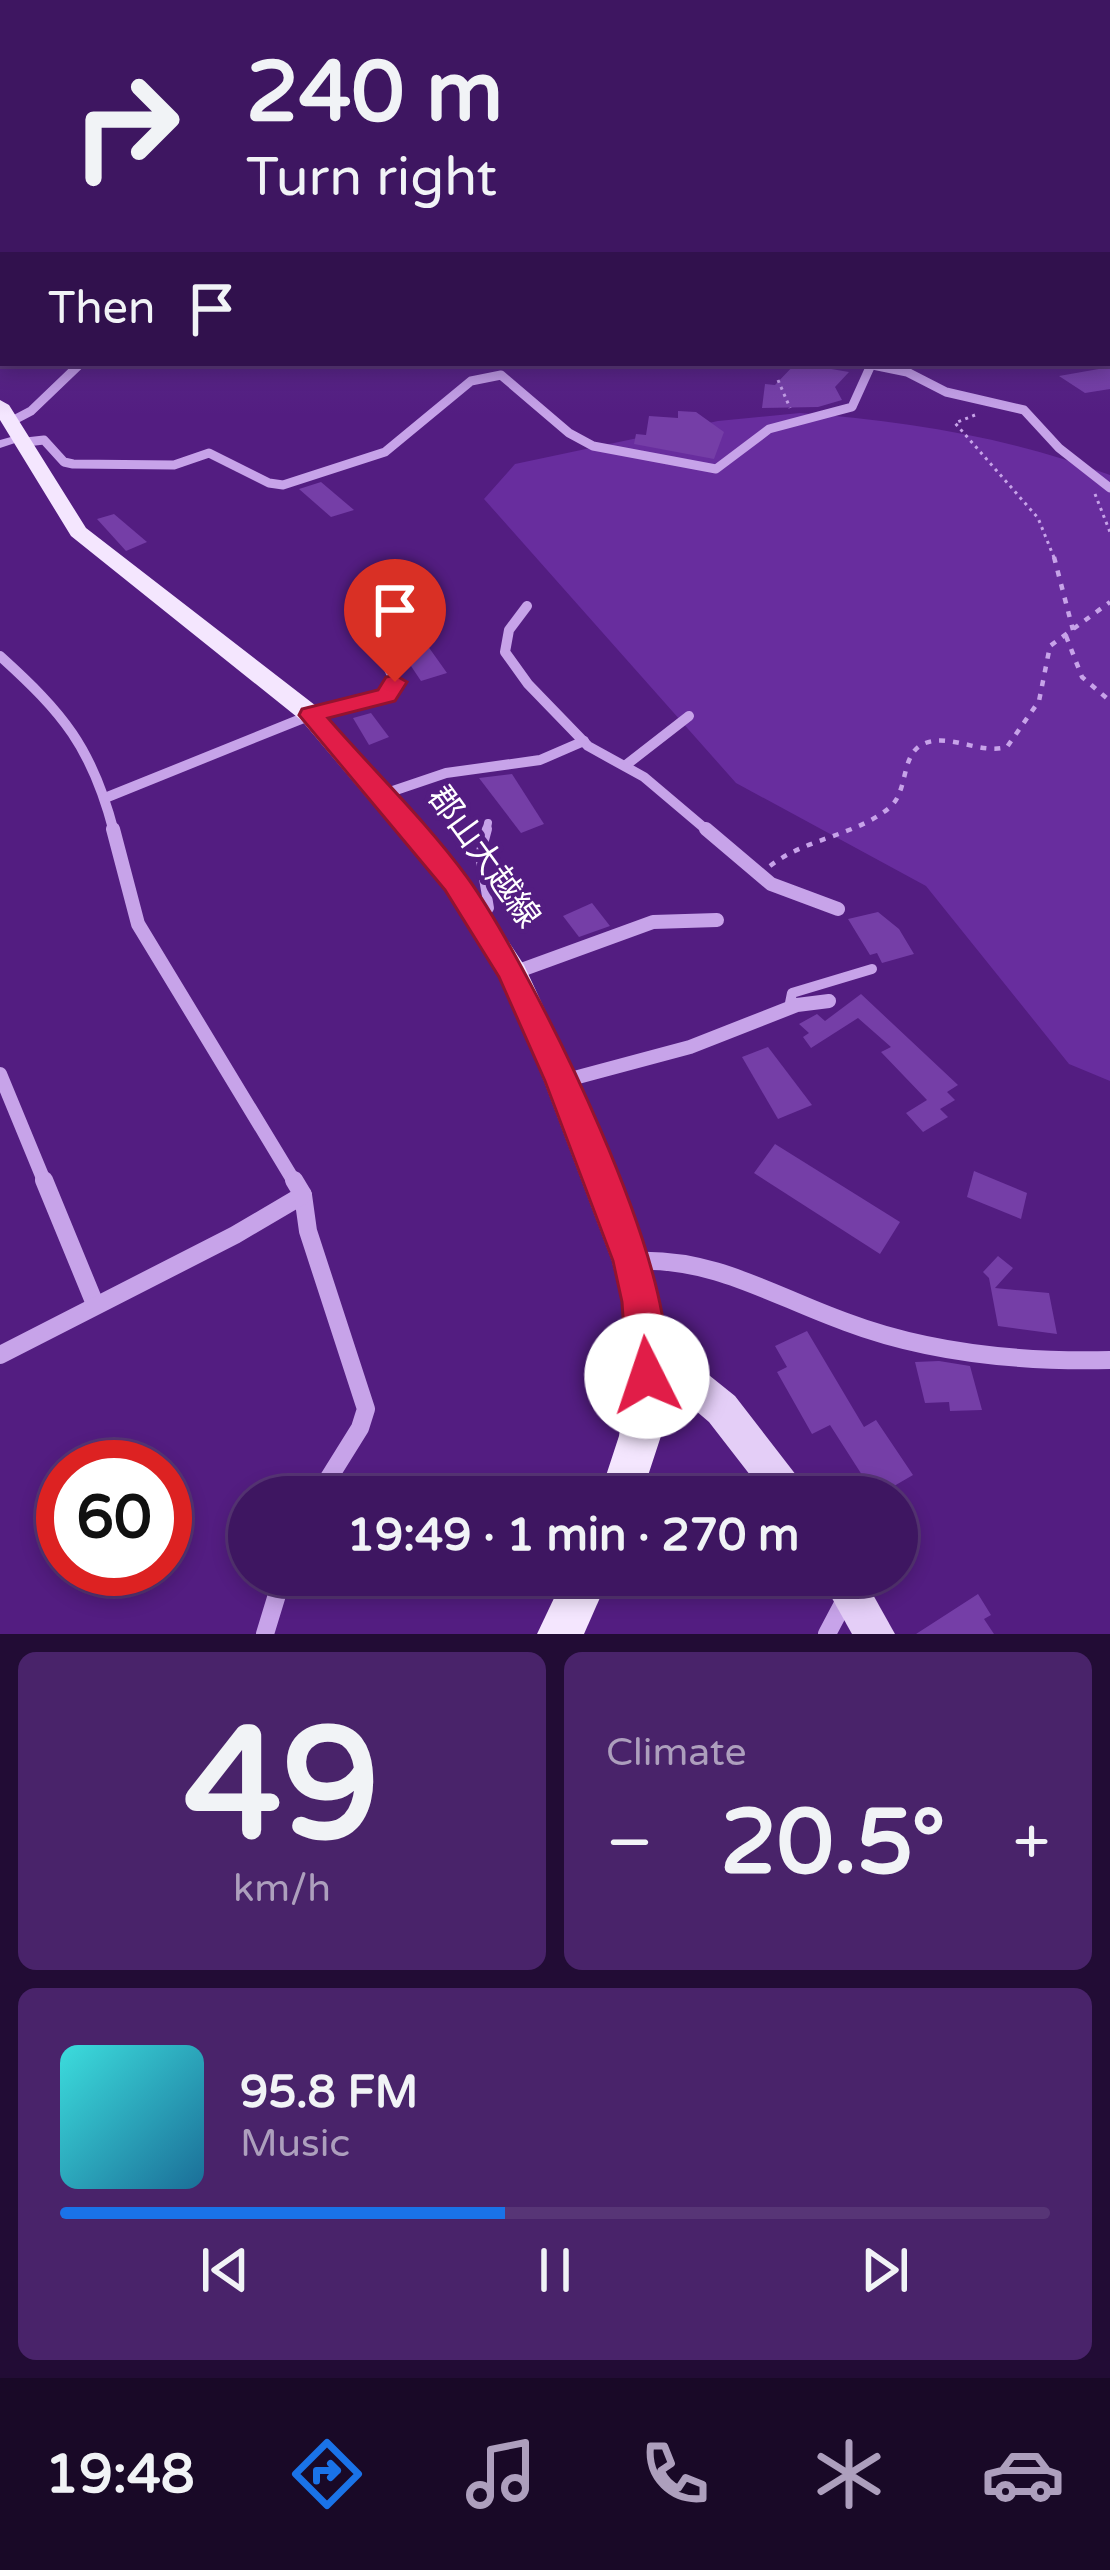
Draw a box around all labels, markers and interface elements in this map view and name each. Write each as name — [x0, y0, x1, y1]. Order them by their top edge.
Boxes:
text: 240 m — [246, 43, 503, 144]
icon: right — [48, 48, 204, 204]
text: Turn right — [246, 145, 497, 210]
icon: arrive — [179, 276, 245, 342]
text: Then — [48, 282, 155, 336]
pin — [344, 559, 446, 682]
icon: arrive — [362, 577, 428, 643]
street label: 郡山大越線 — [420, 779, 548, 935]
position arrow — [584, 1313, 710, 1439]
speed limit sign: 60 — [36, 1440, 192, 1596]
text: 19:49 · 1 min · 270 m — [347, 1509, 799, 1563]
text: 49 — [184, 1693, 380, 1881]
text: Climate — [606, 1729, 746, 1776]
text: 20.5° — [720, 1789, 946, 1898]
text: − — [606, 1803, 653, 1883]
text: + — [1013, 1803, 1050, 1883]
text: km/h — [233, 1865, 331, 1912]
text: 95.8 FM — [240, 2066, 418, 2120]
text: Music — [240, 2120, 350, 2167]
icon: previous — [192, 2237, 258, 2303]
icon: pause — [522, 2237, 588, 2303]
icon: next — [852, 2237, 918, 2303]
icon: directions — [285, 2432, 369, 2516]
icon: music — [459, 2432, 543, 2516]
icon: phone — [633, 2432, 717, 2516]
icon: climate — [807, 2432, 891, 2516]
icon: car — [981, 2432, 1065, 2516]
text: 19:48 — [45, 2442, 195, 2507]

